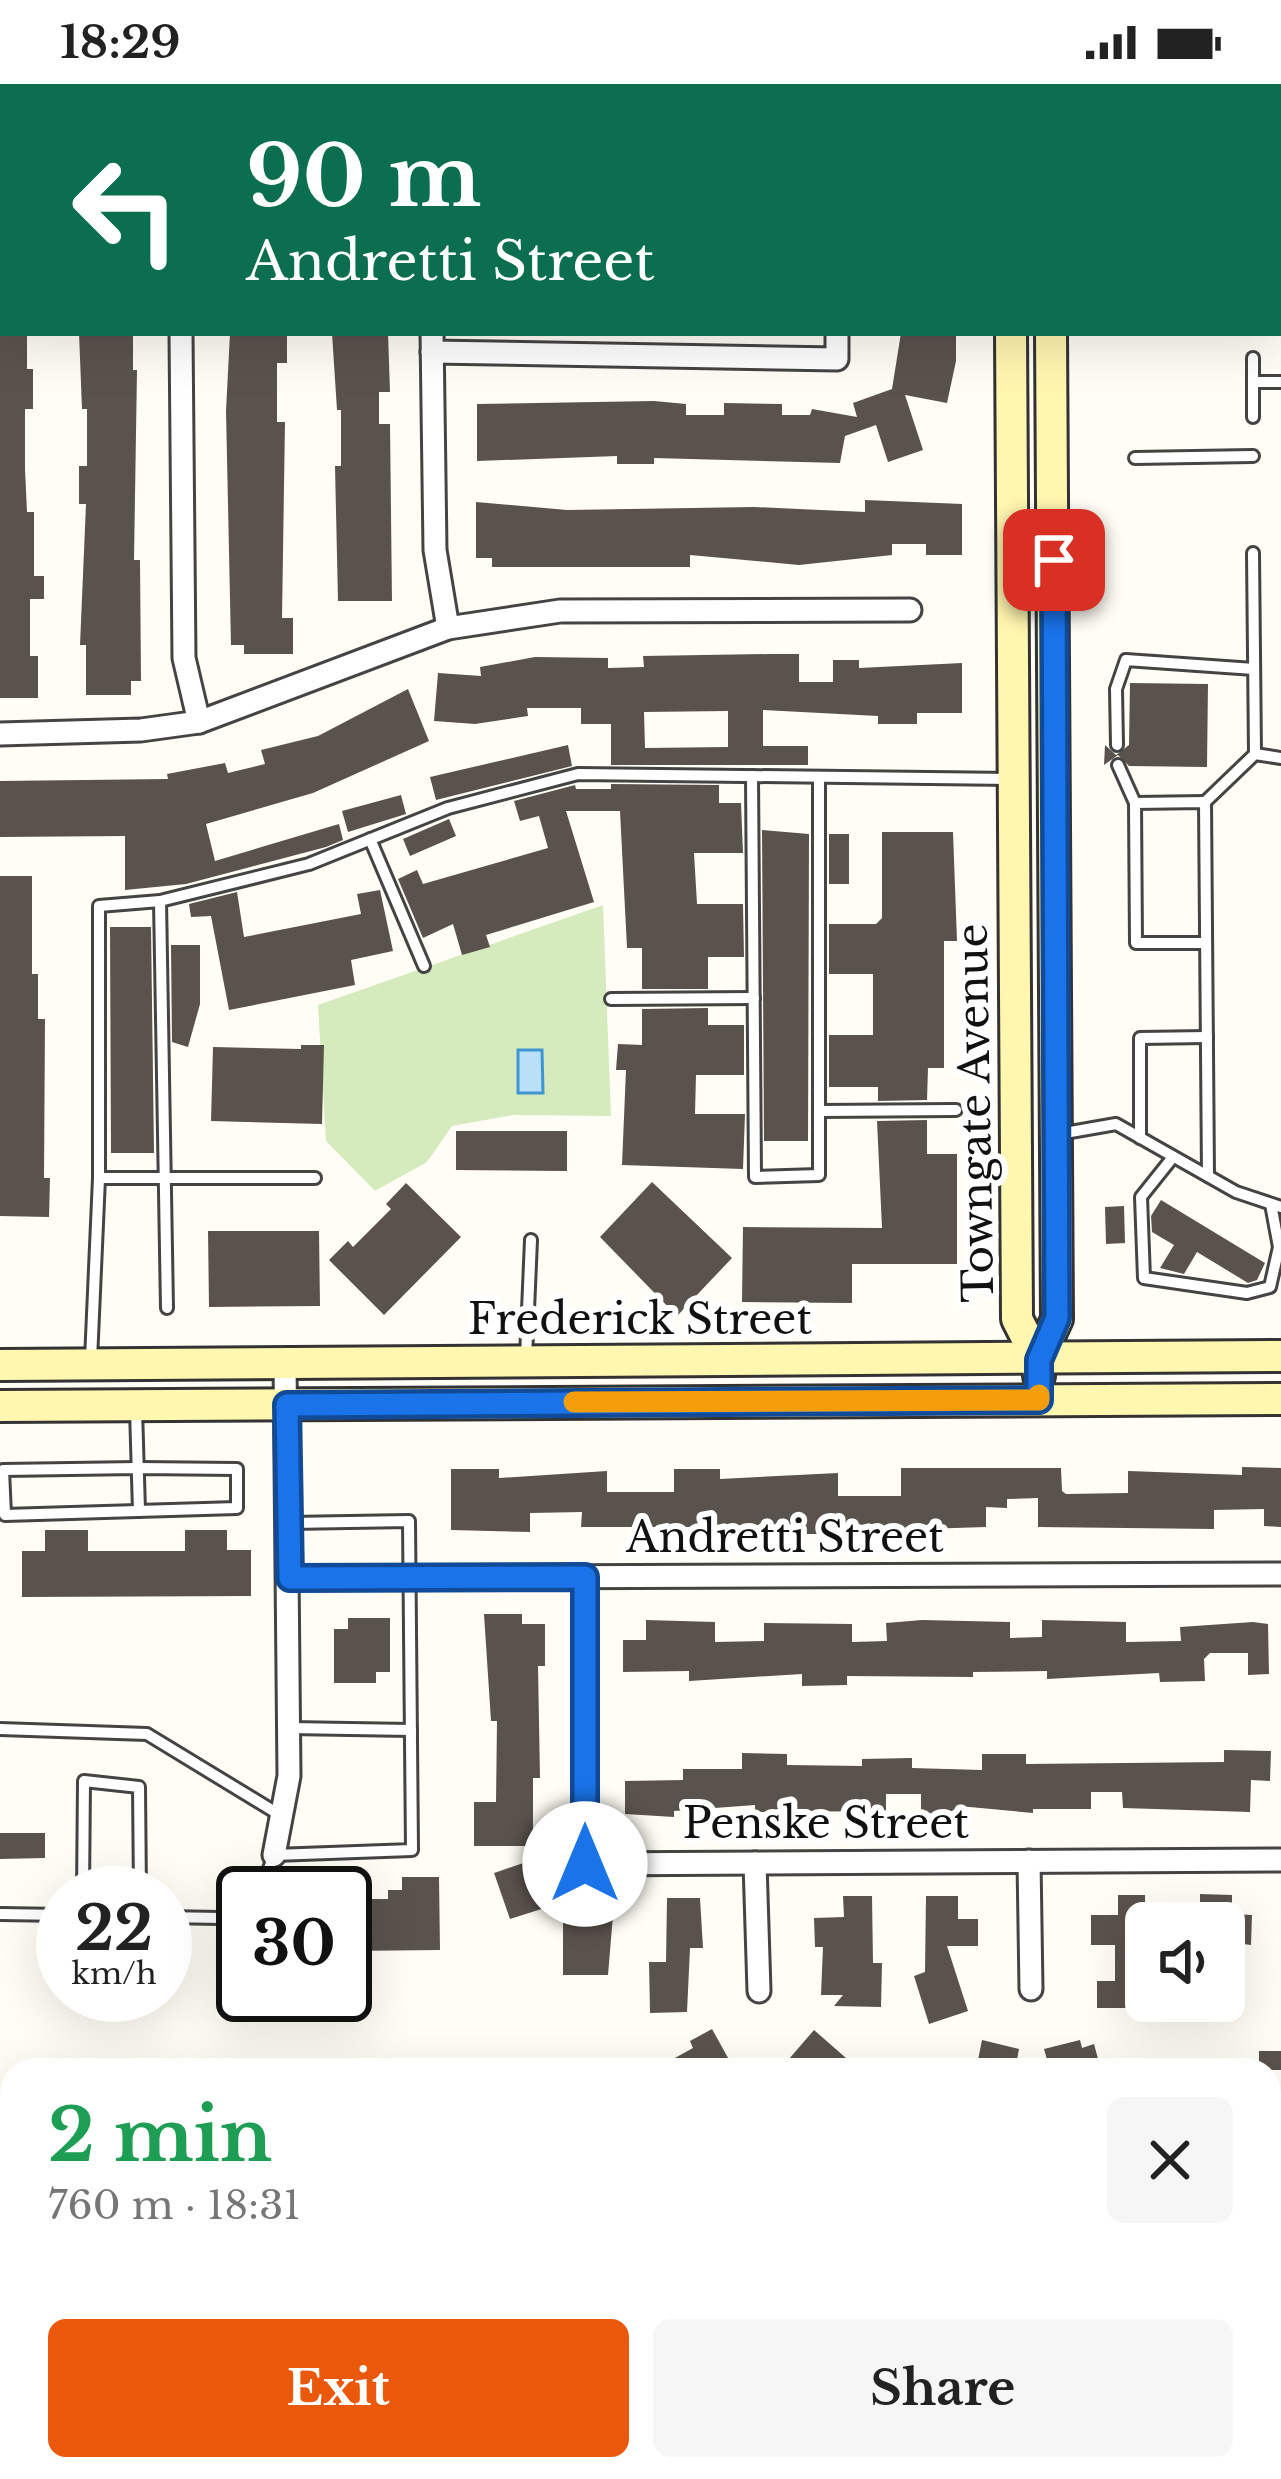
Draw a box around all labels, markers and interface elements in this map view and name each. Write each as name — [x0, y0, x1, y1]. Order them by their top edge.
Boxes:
text: 18:29 — [60, 14, 181, 70]
text: 90 m — [246, 125, 481, 229]
icon: left — [48, 132, 204, 288]
text: Andretti Street — [246, 228, 655, 295]
pin — [1003, 509, 1105, 611]
icon: arrive — [1021, 527, 1087, 593]
street label: Towngate Avenue — [946, 923, 1004, 1303]
street label: Frederick Street — [468, 1293, 812, 1345]
street label: Andretti Street — [625, 1511, 944, 1563]
street label: Penske Street — [683, 1797, 969, 1849]
position arrow — [522, 1801, 648, 1927]
speed limit sign: 30 — [216, 1866, 372, 2022]
text: 22 — [75, 1892, 153, 1966]
map controls — [1125, 1902, 1245, 2022]
button: sound — [1125, 1902, 1245, 2022]
text: km/h — [71, 1955, 157, 1992]
text: 2 min — [48, 2091, 272, 2180]
button: close — [1107, 2097, 1233, 2223]
text: 760 m · 18:31 — [48, 2181, 301, 2230]
button: Exit — [48, 2319, 629, 2457]
button: Share — [653, 2319, 1233, 2457]

